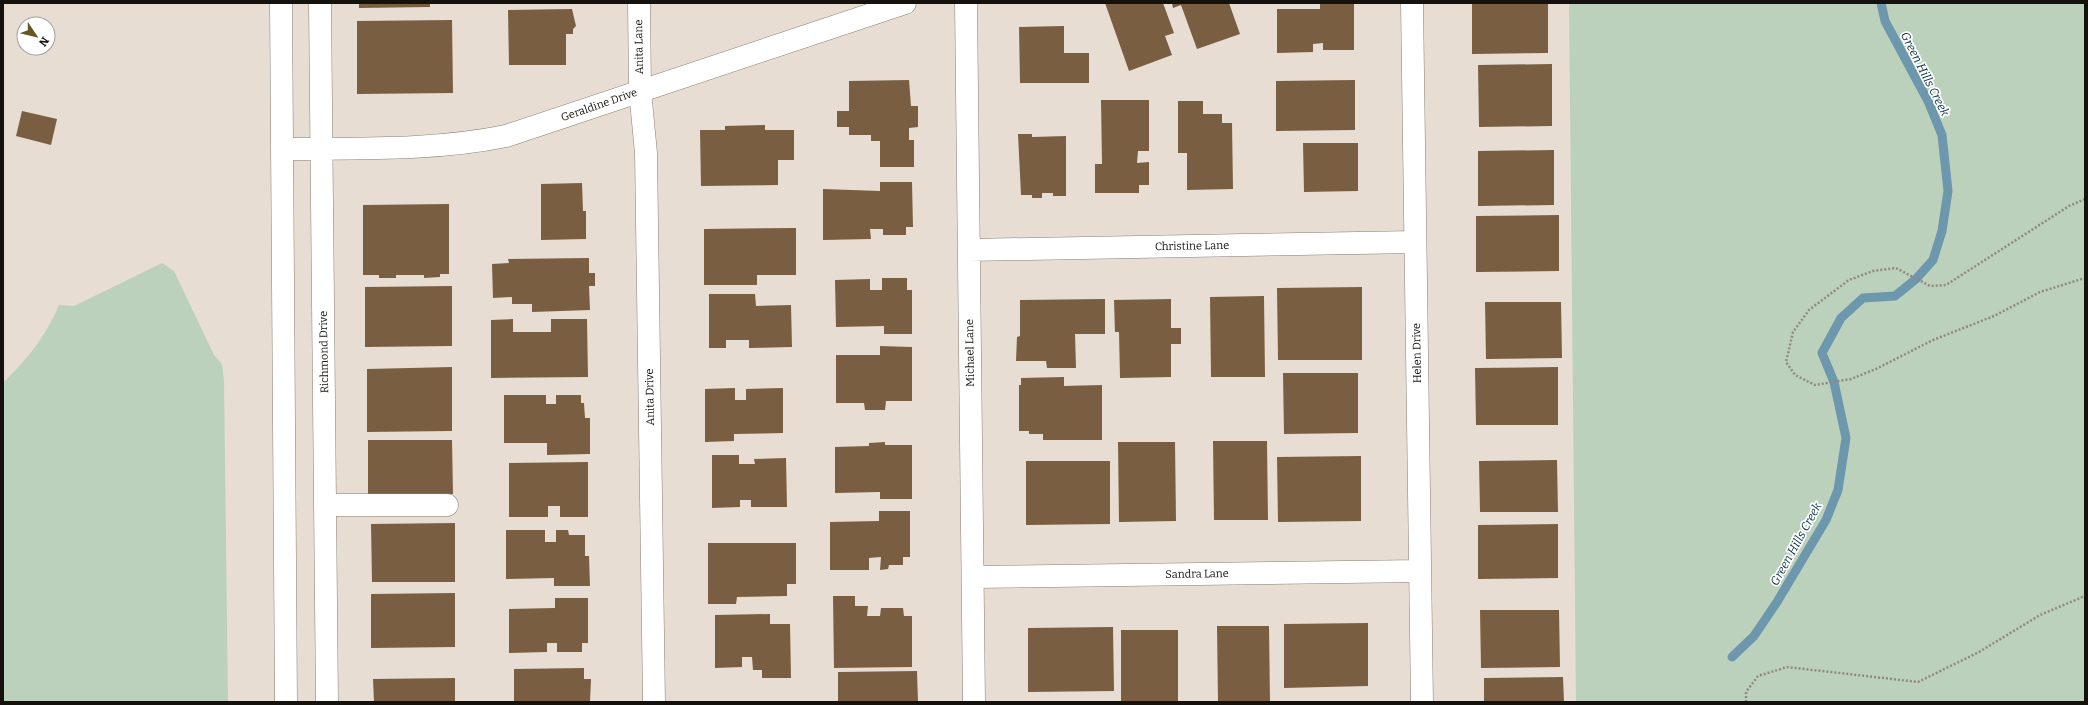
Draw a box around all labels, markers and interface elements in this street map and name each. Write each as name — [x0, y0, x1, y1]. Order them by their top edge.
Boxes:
north arrow — [16, 16, 56, 56]
street label: Anita Lane — [632, 19, 646, 75]
water label: Green Hills Creek — [1898, 30, 1952, 119]
text: N — [36, 34, 52, 49]
street label: Geraldine Drive — [559, 86, 639, 124]
street label: Christine Lane — [1155, 239, 1229, 253]
street label: Richmond Drive — [317, 311, 331, 393]
street label: Michael Lane — [963, 319, 977, 387]
street label: Helen Drive — [1410, 323, 1424, 383]
street label: Anita Drive — [643, 368, 657, 426]
water label: Green Hills Creek — [1767, 500, 1825, 588]
street label: Sandra Lane — [1165, 567, 1229, 581]

